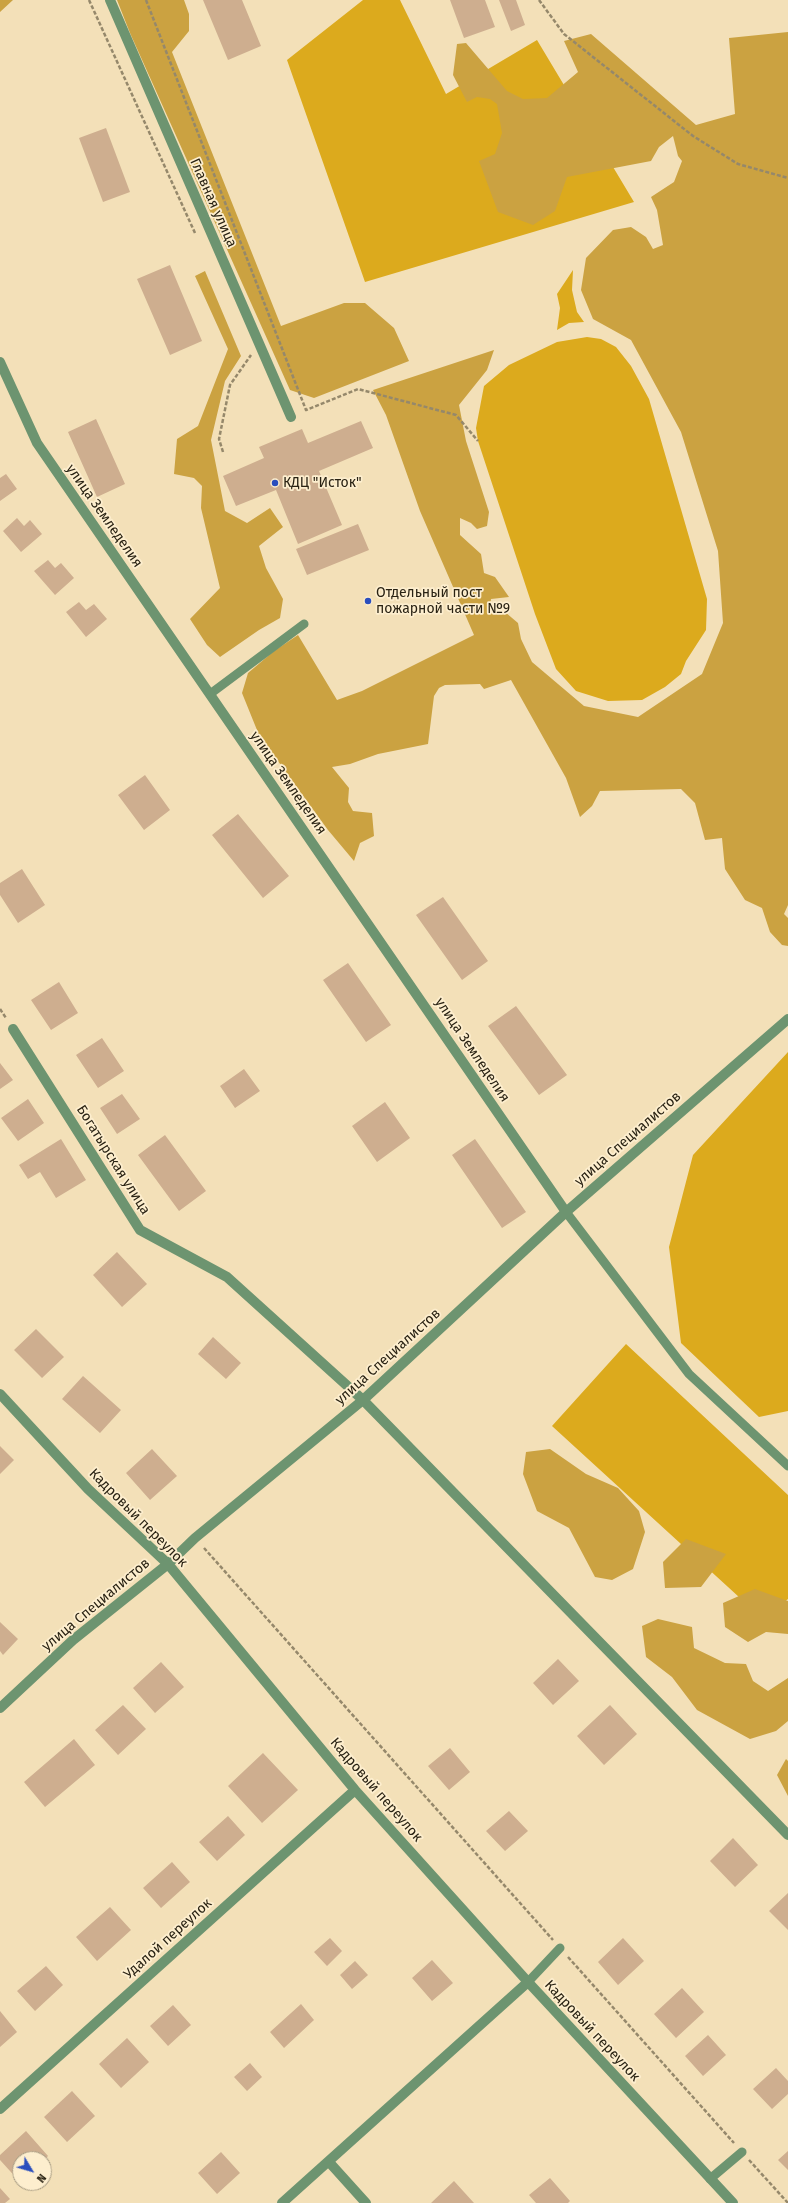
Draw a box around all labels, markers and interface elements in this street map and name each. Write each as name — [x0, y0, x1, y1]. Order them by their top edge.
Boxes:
street label: Главная улица — [186, 156, 240, 250]
street label: улица Земледелия — [62, 461, 146, 571]
place label: КДЦ "Исток" — [283, 475, 362, 491]
marker: КДЦ "Исток" — [270, 478, 280, 488]
place label: Отдельный пост пожарной части №9 — [376, 585, 510, 618]
marker: Отдельный пост пожарной части №9 — [363, 596, 373, 606]
street label: улица Земледелия — [246, 728, 330, 838]
street label: улица Земледелия — [431, 995, 513, 1105]
street label: улица Специалистов — [571, 1088, 685, 1190]
street label: Богатырская улица — [73, 1102, 153, 1218]
street label: улица Специалистов — [332, 1305, 444, 1409]
street label: Кадровый переулок — [85, 1465, 191, 1571]
street label: улица Специалистов — [39, 1555, 153, 1655]
street label: Кадровый переулок — [326, 1735, 426, 1845]
street label: Удалой переулок — [121, 1895, 215, 1983]
street label: Кадровый переулок — [541, 1977, 643, 2085]
north arrow — [12, 2151, 52, 2191]
text: N — [34, 2171, 48, 2185]

